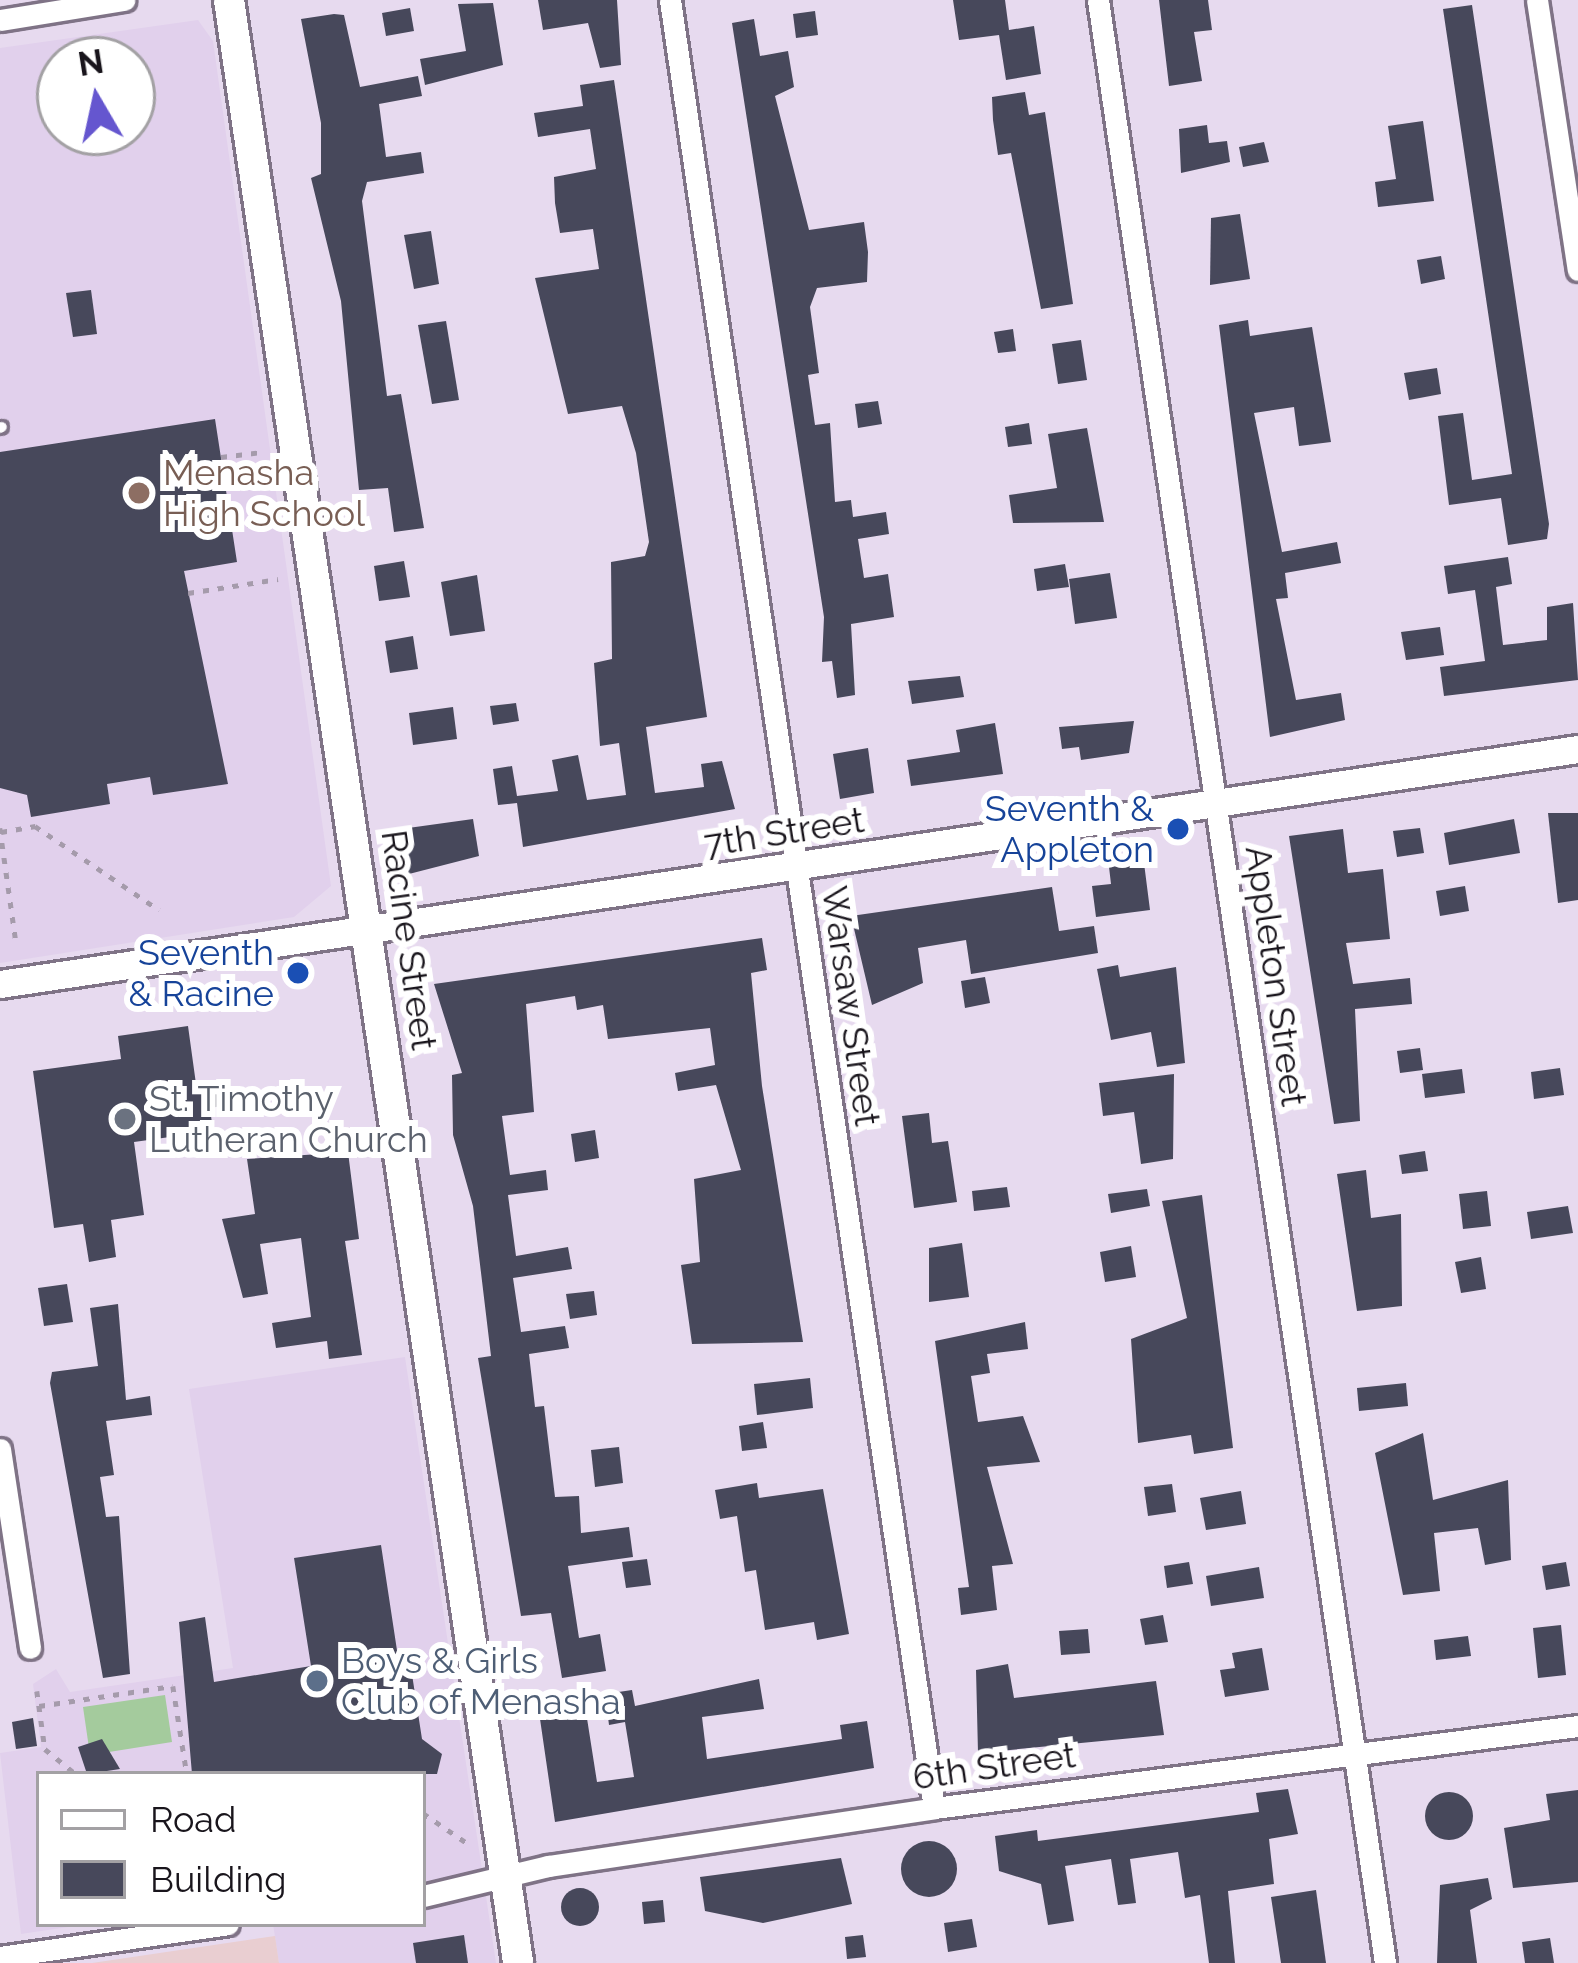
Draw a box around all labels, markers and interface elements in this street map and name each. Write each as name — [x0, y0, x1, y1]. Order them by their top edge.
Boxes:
north arrow — [36, 36, 156, 156]
text: N — [75, 42, 106, 84]
place label: Menasha High School — [163, 450, 365, 535]
marker: Menasha High School — [126, 480, 152, 506]
place label: Seventh & Appleton — [985, 786, 1154, 871]
street label: 7th Street — [701, 798, 867, 866]
marker: Seventh & Appleton — [1165, 816, 1191, 842]
street label: Racine Street — [372, 827, 446, 1053]
street label: Appleton Street — [1236, 843, 1316, 1109]
street label: Warsaw Street — [813, 883, 889, 1129]
place label: Seventh & Racine — [128, 930, 274, 1015]
marker: Seventh & Racine — [285, 960, 311, 986]
place label: St. Timothy Lutheran Church — [149, 1076, 428, 1161]
marker: St. Timothy Lutheran Church — [112, 1106, 138, 1132]
place label: Boys & Girls Club of Menasha — [341, 1638, 621, 1723]
marker: Boys & Girls Club of Menasha — [304, 1668, 330, 1694]
street label: 6th Street — [910, 1733, 1078, 1799]
legend — [36, 1771, 426, 1927]
text: Road — [150, 1798, 236, 1840]
text: Building — [150, 1858, 286, 1900]

